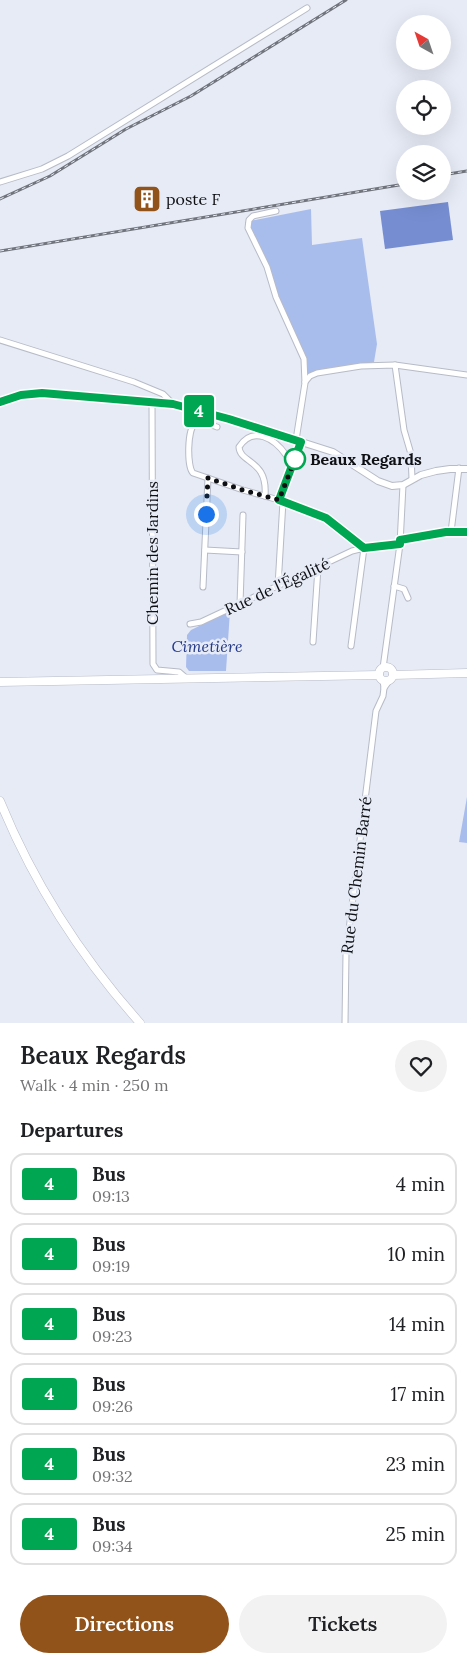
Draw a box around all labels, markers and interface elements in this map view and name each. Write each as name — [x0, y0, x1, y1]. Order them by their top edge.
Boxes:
north arrow — [396, 15, 451, 70]
map controls — [396, 15, 451, 200]
button: locate — [396, 80, 451, 135]
button: layers — [396, 145, 451, 200]
building icon: poste F — [132, 184, 162, 214]
place label: poste F — [166, 189, 220, 209]
line badge: 4 — [183, 395, 215, 427]
text: 4 — [194, 399, 204, 422]
marker: Beaux Regards — [284, 448, 306, 470]
place label: Beaux Regards — [310, 449, 422, 469]
street label: Chemin des Jardins — [142, 481, 162, 625]
your location — [194, 502, 219, 527]
street label: Rue de l'Égalité — [221, 553, 333, 619]
park label: Cimetière — [171, 636, 243, 656]
street label: Rue du Chemin Barré — [336, 795, 376, 955]
text: Beaux Regards — [20, 1040, 186, 1071]
button: heart — [395, 1040, 447, 1092]
text: Walk · 4 min · 250 m — [20, 1075, 168, 1095]
text: Departures — [20, 1118, 123, 1142]
text: Bus — [92, 1162, 125, 1186]
text: 4 — [45, 1172, 54, 1195]
text: 4 min — [396, 1172, 445, 1196]
text: 09:13 — [92, 1186, 130, 1206]
text: Bus — [92, 1232, 125, 1256]
text: 4 — [45, 1242, 54, 1265]
text: 10 min — [387, 1242, 445, 1266]
text: 09:19 — [92, 1256, 130, 1276]
text: Bus — [92, 1302, 125, 1326]
text: 4 — [45, 1312, 54, 1335]
text: 14 min — [389, 1312, 445, 1336]
text: 09:23 — [92, 1326, 132, 1346]
text: Bus — [92, 1372, 125, 1396]
text: 4 — [45, 1382, 54, 1405]
text: 17 min — [390, 1382, 445, 1406]
text: 09:26 — [92, 1396, 133, 1416]
text: Bus — [92, 1442, 125, 1466]
text: 4 — [45, 1452, 54, 1475]
text: 23 min — [386, 1452, 445, 1476]
text: 09:32 — [92, 1466, 133, 1486]
text: Bus — [92, 1512, 125, 1536]
text: 4 — [45, 1522, 54, 1545]
text: 25 min — [386, 1522, 445, 1546]
text: 09:34 — [92, 1536, 133, 1556]
button: Directions — [20, 1595, 229, 1653]
button: Tickets — [239, 1595, 447, 1653]

